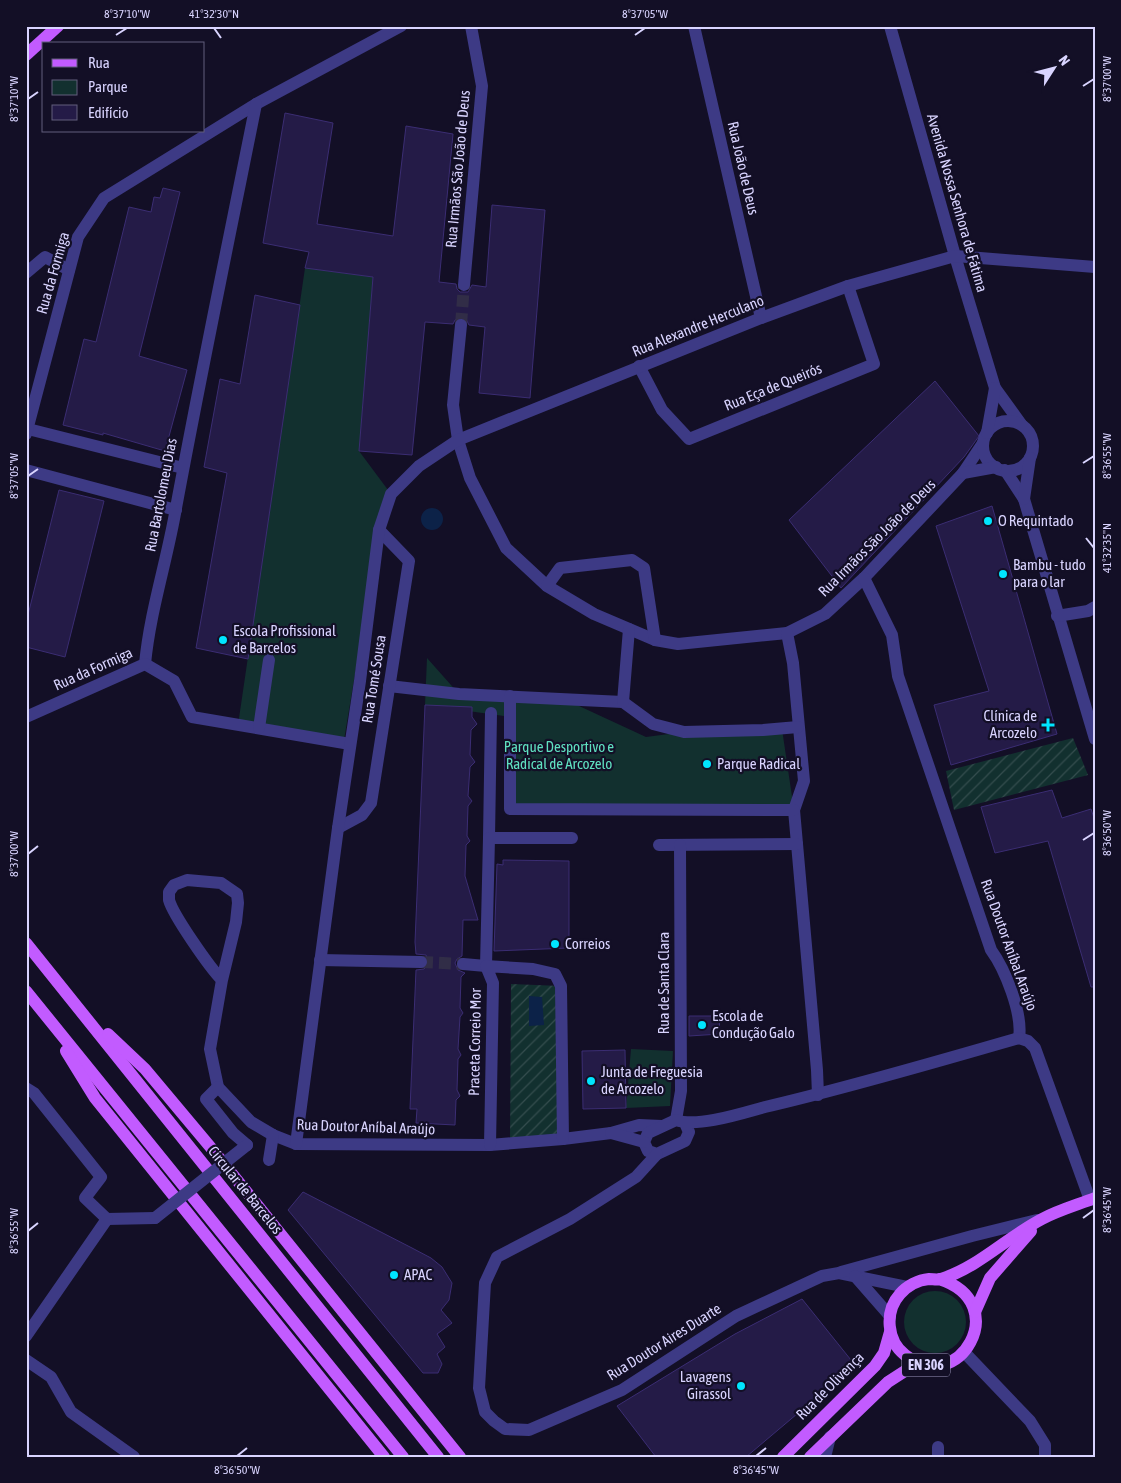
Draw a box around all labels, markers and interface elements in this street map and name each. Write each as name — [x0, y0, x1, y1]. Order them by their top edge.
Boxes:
text: 8°37'10"W — [104, 7, 150, 21]
text: 41°32'30"N — [189, 7, 239, 21]
text: 8°37'05"W — [622, 7, 668, 21]
legend — [42, 42, 205, 132]
north arrow — [1028, 42, 1078, 92]
text: N — [1056, 52, 1073, 68]
text: Rua — [88, 54, 110, 71]
text: 8°37'00"W — [1100, 56, 1114, 102]
text: 8°37'10"W — [7, 76, 21, 122]
text: Parque — [88, 78, 128, 95]
street label: Rua Irmãos São João de Deus — [442, 89, 473, 249]
text: Edifício — [88, 104, 129, 121]
street label: Avenida Nossa Senhora de Fátima — [924, 112, 991, 294]
street label: Rua João de Deus — [724, 119, 763, 216]
street label: Rua da Formiga — [33, 230, 72, 316]
street label: Rua Alexandre Herculano — [630, 291, 766, 360]
street label: Rua Eça de Queirós — [722, 359, 824, 414]
text: 8°36'55"W — [1100, 433, 1114, 479]
street label: Rua Bartolomeu Dias — [141, 437, 180, 553]
text: 8°37'05"W — [7, 453, 21, 499]
street label: Rua Irmãos São João de Deus — [815, 476, 939, 600]
place label: O Requintado — [998, 512, 1074, 529]
marker: O Requintado — [982, 515, 994, 527]
text: 41°32'35"N — [1100, 523, 1114, 573]
place label: Bambu - tudo para o lar — [1013, 556, 1086, 590]
marker: Bambu - tudo para o lar — [997, 568, 1009, 580]
place label: Escola Profissional de Barcelos — [233, 622, 336, 656]
marker: Escola Profissional de Barcelos — [217, 634, 229, 646]
street label: Rua Tomé Sousa — [358, 634, 389, 724]
street label: Rua da Formiga — [51, 644, 135, 693]
place label: Clínica de Arcozelo — [984, 707, 1037, 741]
marker: Clínica de Arcozelo — [1041, 718, 1055, 732]
park label: Parque Desportivo e Radical de Arcozelo — [504, 738, 614, 772]
place label: Parque Radical — [717, 755, 800, 772]
marker: Parque Radical — [701, 758, 713, 770]
text: 8°36'50"W — [1100, 810, 1114, 856]
text: 8°37'00"W — [7, 831, 21, 877]
street label: Rua Doutor Aníbal Araújo — [978, 877, 1041, 1013]
street label: Rua de Santa Clara — [655, 932, 672, 1034]
place label: Correios — [565, 935, 610, 952]
marker: Correios — [549, 938, 561, 950]
street label: Praceta Correio Mor — [465, 987, 484, 1096]
place label: Escola de Condução Galo — [712, 1007, 795, 1041]
marker: Escola de Condução Galo — [696, 1019, 708, 1031]
place label: Junta de Freguesia de Arcozelo — [601, 1063, 703, 1097]
marker: Junta de Freguesia de Arcozelo — [585, 1075, 597, 1087]
street label: Rua Doutor Aníbal Araújo — [296, 1116, 436, 1137]
street label: Circular de Barcelos — [205, 1142, 286, 1237]
text: 8°36'45"W — [1100, 1187, 1114, 1233]
text: 8°36'55"W — [7, 1208, 21, 1254]
place label: APAC — [404, 1266, 432, 1283]
marker: APAC — [388, 1269, 400, 1281]
street label: Rua Doutor Aires Duarte — [603, 1299, 724, 1384]
street label: Rua de Olivença — [792, 1348, 867, 1423]
road number: EN 306 — [902, 1354, 950, 1376]
place label: Lavagens Girassol — [680, 1368, 731, 1402]
marker: Lavagens Girassol — [735, 1380, 747, 1392]
text: 8°36'50"W — [214, 1463, 260, 1477]
text: 8°36'45"W — [733, 1463, 779, 1477]

